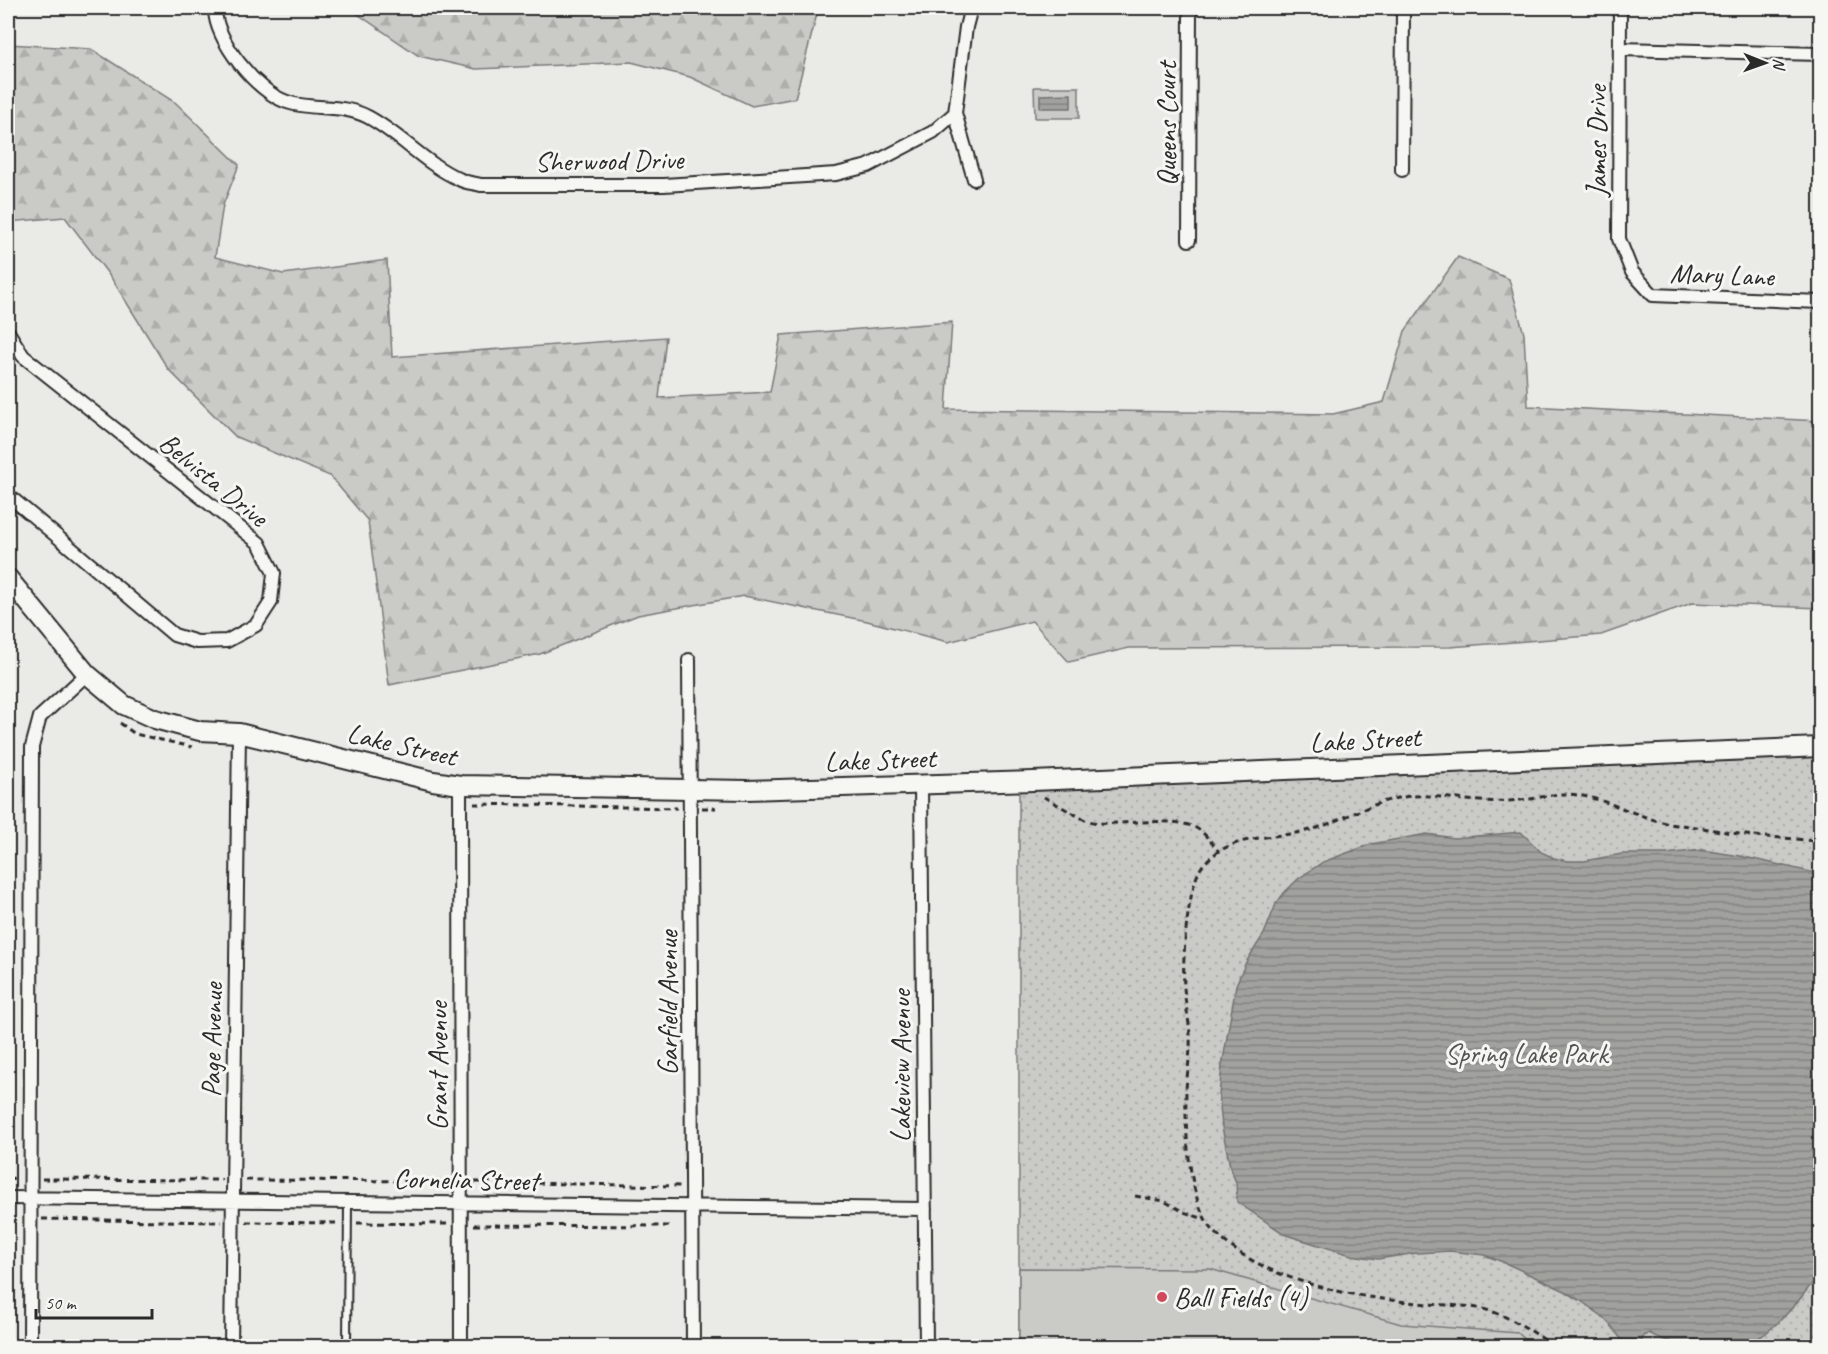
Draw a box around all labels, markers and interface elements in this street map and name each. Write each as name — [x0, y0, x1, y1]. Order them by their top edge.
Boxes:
north arrow — [1735, 33, 1795, 93]
text: N — [1769, 58, 1789, 71]
street label: Queens Court — [1149, 59, 1184, 186]
street label: James Drive — [1579, 83, 1614, 199]
street label: Sherwood Drive — [535, 142, 685, 179]
street label: Mary Lane — [1670, 255, 1776, 294]
street label: Belvista Drive — [152, 425, 277, 535]
street label: Lake Street — [344, 715, 462, 775]
street label: Lake Street — [1309, 719, 1424, 760]
street label: Lake Street — [824, 740, 939, 779]
street label: Garfield Avenue — [650, 929, 685, 1075]
street label: Page Avenue — [193, 981, 230, 1098]
street label: Lakeview Avenue — [883, 988, 918, 1142]
street label: Grant Avenue — [420, 1000, 455, 1130]
park label: Spring Lake Park — [1445, 1036, 1610, 1071]
street label: Cornelia Street — [393, 1161, 542, 1198]
place label: Ball Fields (4) — [1174, 1280, 1309, 1315]
scale bar — [36, 1282, 152, 1320]
marker: Ball Fields (4) — [1155, 1290, 1169, 1304]
text: 50 m — [45, 1292, 78, 1314]

